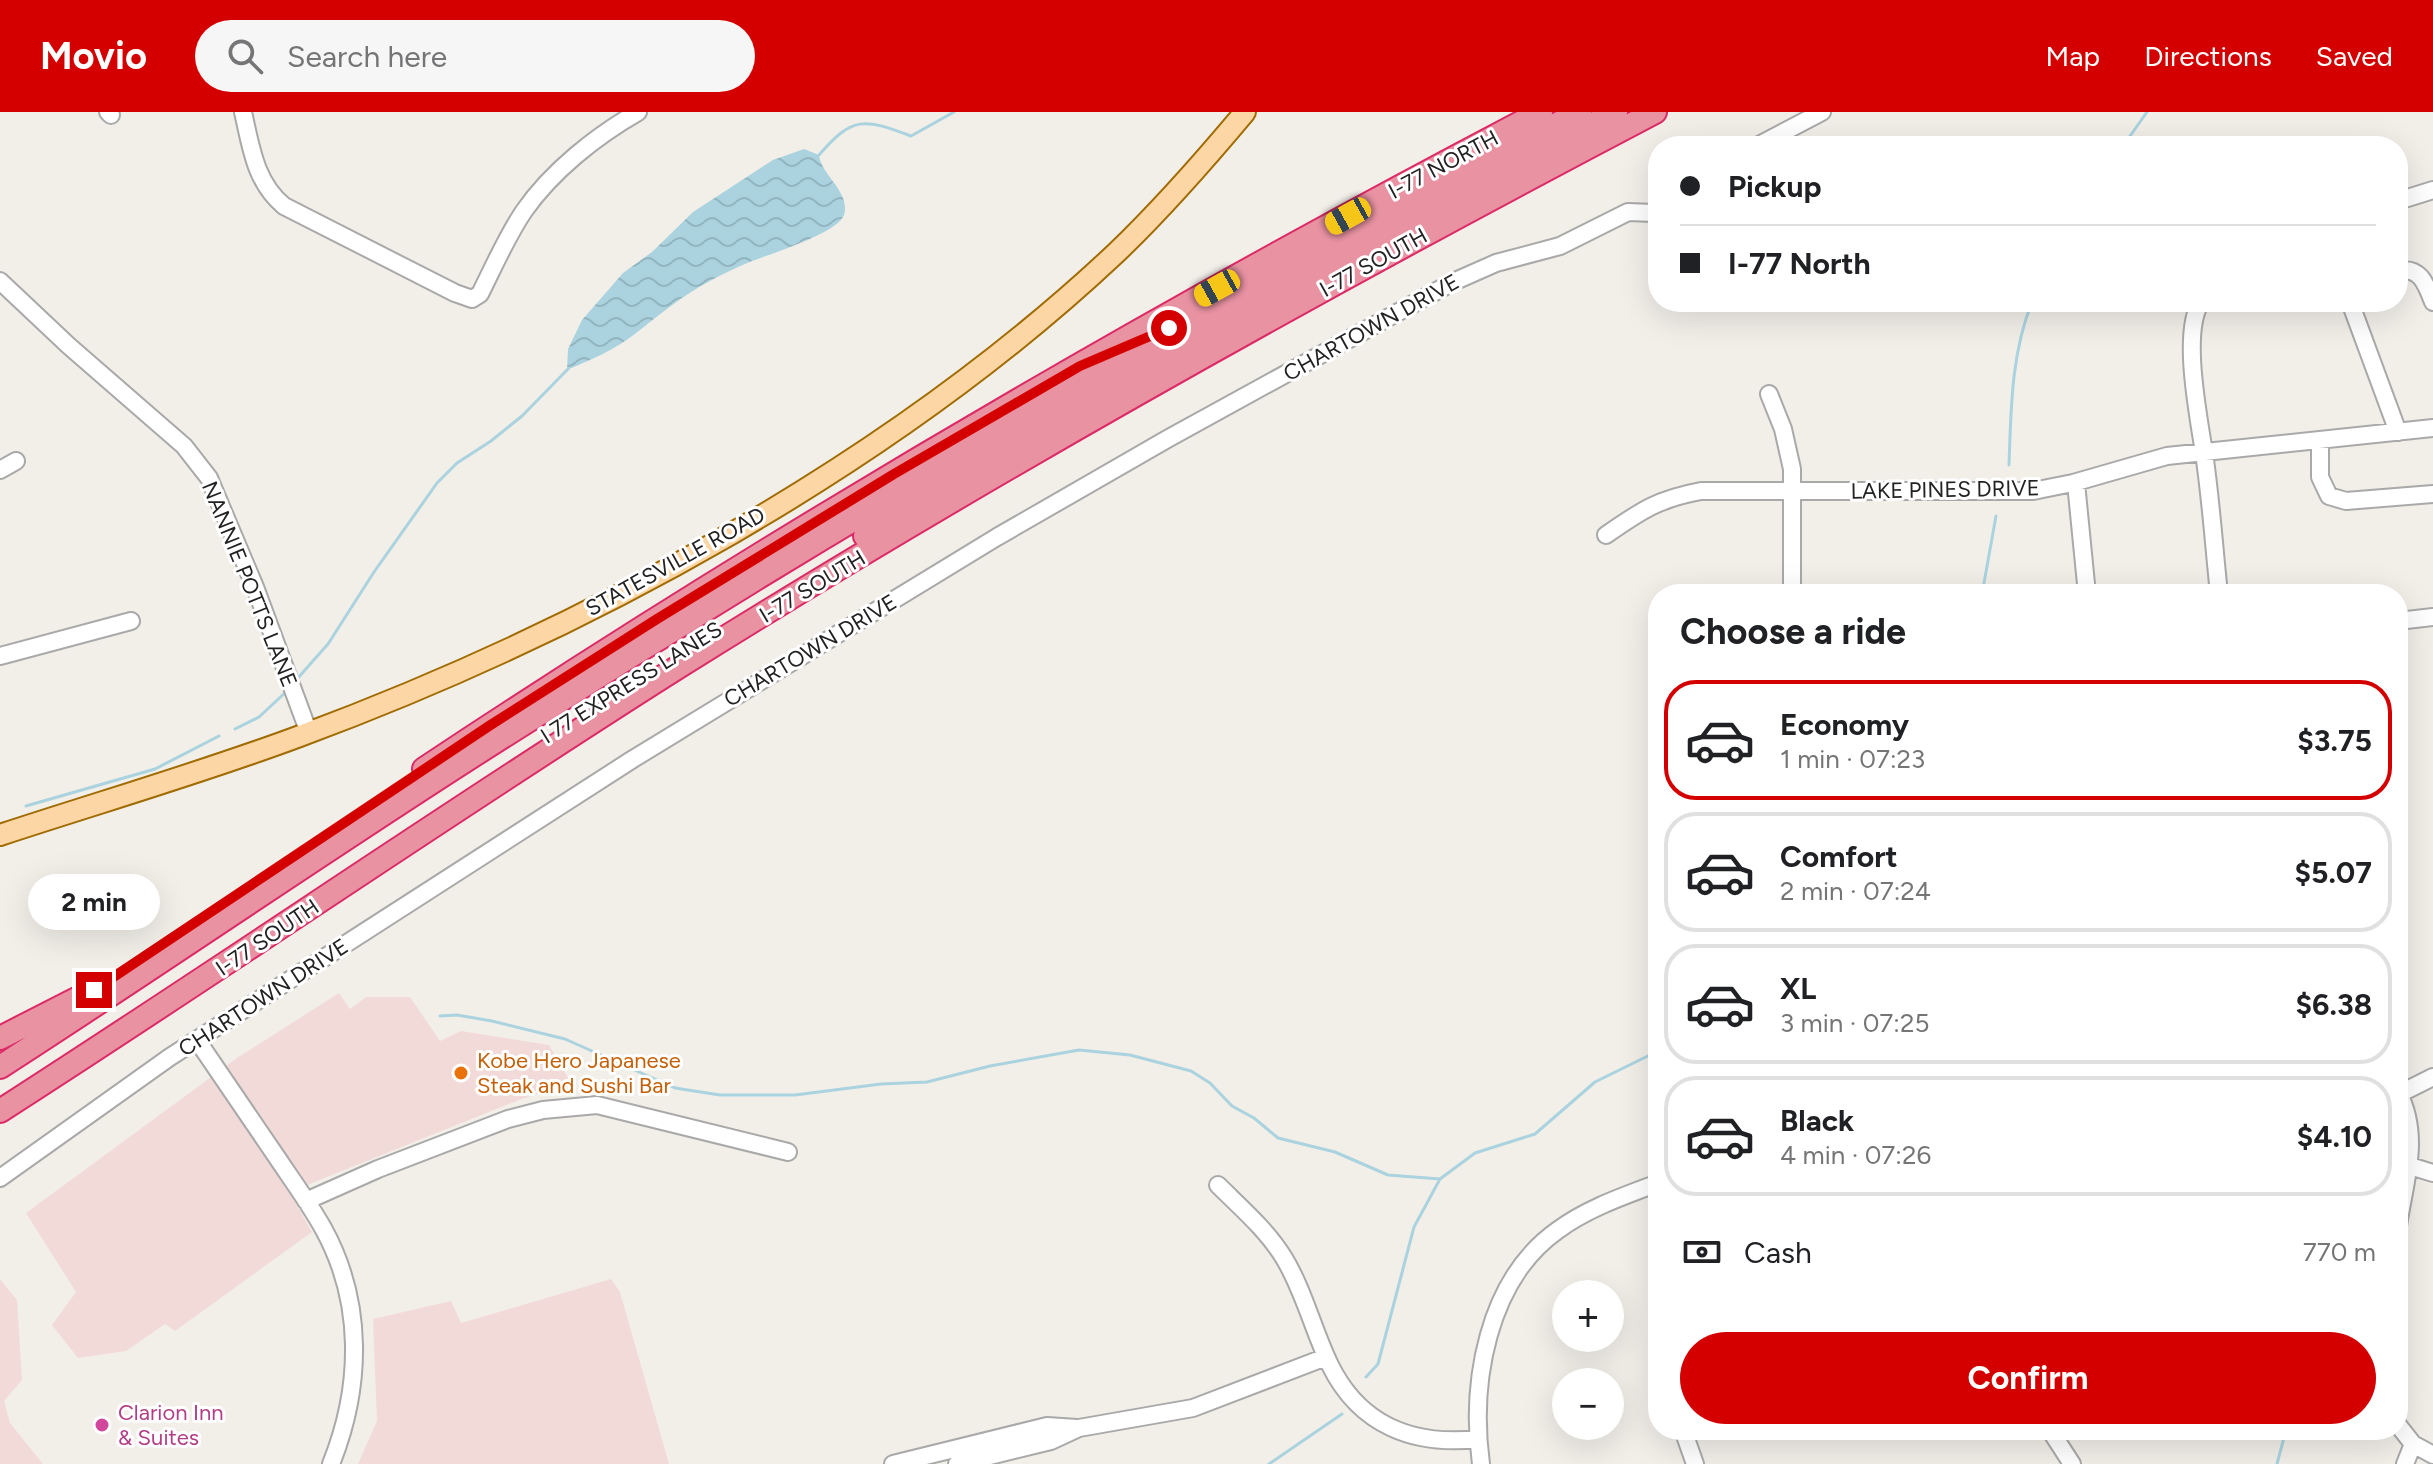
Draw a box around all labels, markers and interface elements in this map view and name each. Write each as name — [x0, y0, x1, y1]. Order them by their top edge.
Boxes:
search box — [195, 20, 755, 92]
text: Movio — [40, 33, 147, 79]
icon: search — [223, 34, 267, 78]
text: Search here — [287, 38, 447, 75]
text: Map — [2046, 39, 2100, 73]
text: Directions — [2144, 39, 2272, 73]
text: Saved — [2316, 39, 2393, 73]
street label: I-77 NORTH — [1384, 124, 1503, 205]
text: Pickup — [1728, 168, 1822, 205]
car — [1321, 194, 1375, 238]
street label: I-77 SOUTH — [1315, 222, 1432, 303]
text: I-77 North — [1728, 245, 1871, 282]
car — [1190, 266, 1244, 310]
street label: CHARTOWN DRIVE — [1279, 268, 1464, 387]
route start — [1151, 310, 1187, 346]
street label: LAKE PINES DRIVE — [1850, 474, 2040, 505]
street label: NANNIE POTTS LANE — [196, 477, 303, 691]
street label: STATESVILLE ROAD — [581, 501, 770, 622]
street label: I-77 SOUTH — [754, 544, 870, 629]
street label: CHARTOWN DRIVE — [719, 588, 902, 713]
text: Choose a ride — [1680, 610, 1906, 653]
street label: I 77 EXPRESS LANES — [536, 616, 727, 749]
icon: car — [1684, 704, 1756, 776]
text: Economy — [1780, 706, 1909, 743]
text: $3.75 — [2297, 722, 2372, 759]
text: 1 min · 07:23 — [1780, 743, 1925, 775]
icon: car — [1684, 836, 1756, 908]
text: Comfort — [1780, 838, 1898, 875]
text: $5.07 — [2294, 854, 2372, 891]
callout: 2 min — [28, 874, 160, 930]
text: 2 min · 07:24 — [1780, 875, 1931, 907]
text: 2 min — [61, 886, 127, 918]
street label: I-77 SOUTH — [210, 893, 324, 982]
street label: CHARTOWN DRIVE — [173, 933, 353, 1062]
icon: car — [1684, 968, 1756, 1040]
text: XL — [1780, 970, 1816, 1007]
route end — [76, 972, 112, 1008]
text: $6.38 — [2296, 986, 2372, 1023]
text: 3 min · 07:25 — [1780, 1007, 1929, 1039]
place label: Kobe Hero Japanese Steak and Sushi Bar — [477, 1047, 681, 1099]
marker: Kobe Hero Japanese Steak and Sushi Bar — [452, 1064, 470, 1082]
icon: car — [1684, 1100, 1756, 1172]
text: Black — [1780, 1102, 1854, 1139]
text: $4.10 — [2297, 1118, 2372, 1155]
text: 4 min · 07:26 — [1780, 1139, 1931, 1171]
icon: cash — [1680, 1230, 1724, 1274]
text: Cash — [1744, 1234, 1812, 1271]
text: 770 m — [2303, 1236, 2376, 1268]
map controls — [1552, 1280, 1624, 1440]
button: + — [1552, 1280, 1624, 1352]
button: Confirm — [1680, 1332, 2376, 1424]
button: − — [1552, 1368, 1624, 1440]
place label: Clarion Inn & Suites — [118, 1399, 223, 1451]
marker: Clarion Inn & Suites — [93, 1416, 111, 1434]

